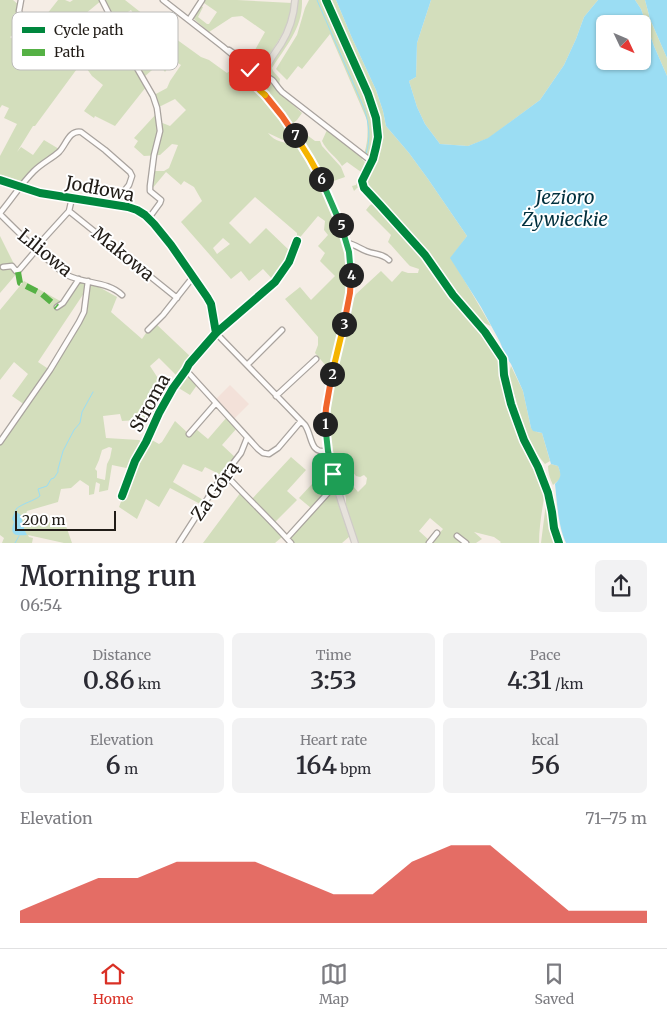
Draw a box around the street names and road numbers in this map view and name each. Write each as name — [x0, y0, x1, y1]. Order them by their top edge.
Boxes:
street label: Jodłowa — [63, 170, 137, 206]
street label: Makowa — [87, 221, 159, 286]
street label: Liliowa — [13, 224, 77, 282]
street label: Stroma — [124, 369, 175, 436]
street label: Za Górą — [186, 456, 244, 525]

